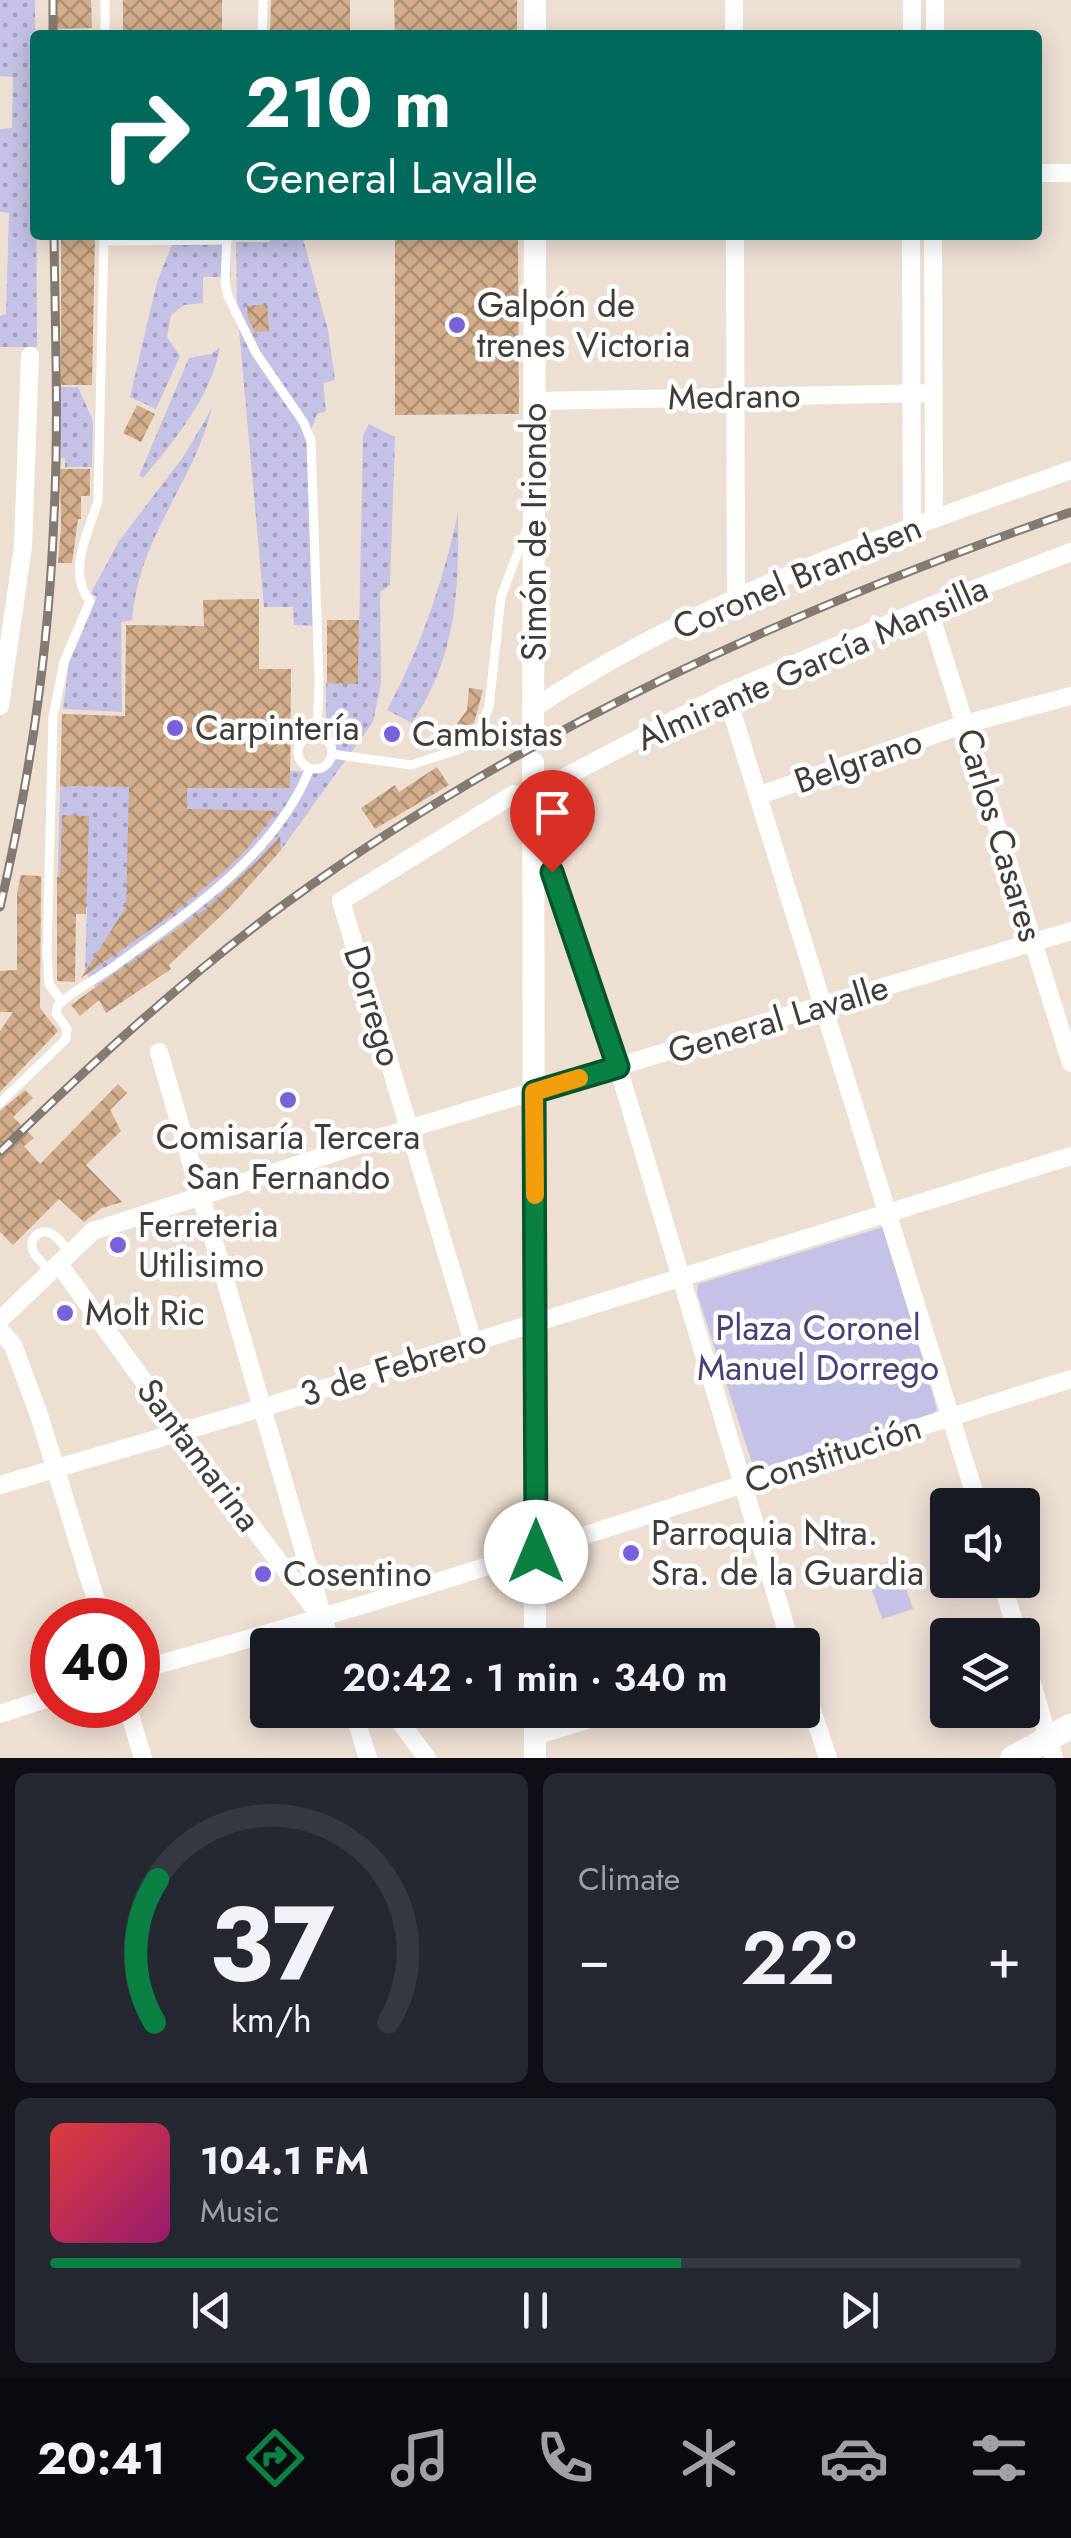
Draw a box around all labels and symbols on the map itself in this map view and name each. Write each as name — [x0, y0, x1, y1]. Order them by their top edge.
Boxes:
place label: Galpón de trenes Victoria — [477, 280, 690, 370]
marker: Galpón de trenes Victoria — [446, 314, 468, 336]
street label: Medrano — [667, 370, 801, 422]
street label: Simón de Iriondo — [509, 403, 559, 661]
street label: Coronel Brandsen — [665, 502, 929, 652]
street label: Almirante García Mansilla — [628, 563, 996, 763]
place label: Carpintería — [195, 703, 360, 753]
place label: Cambistas — [412, 709, 563, 759]
street label: Belgrano — [788, 716, 928, 806]
marker: Carpintería — [164, 717, 186, 739]
marker: Cambistas — [381, 723, 403, 745]
street label: Carlos Casares — [944, 723, 1056, 947]
pin — [510, 770, 595, 873]
street label: Dorrego — [331, 940, 415, 1072]
street label: General Lavalle — [662, 962, 894, 1076]
marker: Comisaría Tercera San Fernando — [277, 1089, 299, 1111]
place label: Comisaría Tercera San Fernando — [156, 1112, 420, 1202]
place label: Ferreteria Utilisimo — [138, 1200, 278, 1290]
marker: Ferreteria Utilisimo — [107, 1234, 129, 1256]
place label: Molt Ric — [85, 1288, 205, 1338]
marker: Molt Ric — [54, 1302, 76, 1324]
park label: Plaza Coronel Manuel Dorrego — [697, 1303, 939, 1393]
street label: 3 de Febrero — [294, 1315, 492, 1419]
street label: Santamarina — [125, 1368, 273, 1542]
street label: Constitución — [738, 1402, 928, 1506]
position arrow — [484, 1500, 588, 1604]
place label: Parroquia Ntra. Sra. de la Guardia — [651, 1508, 924, 1598]
marker: Parroquia Ntra. Sra. de la Guardia — [620, 1542, 642, 1564]
place label: Cosentino — [283, 1549, 432, 1599]
marker: Cosentino — [252, 1563, 274, 1585]
speed limit sign: 40 — [30, 1598, 160, 1728]

